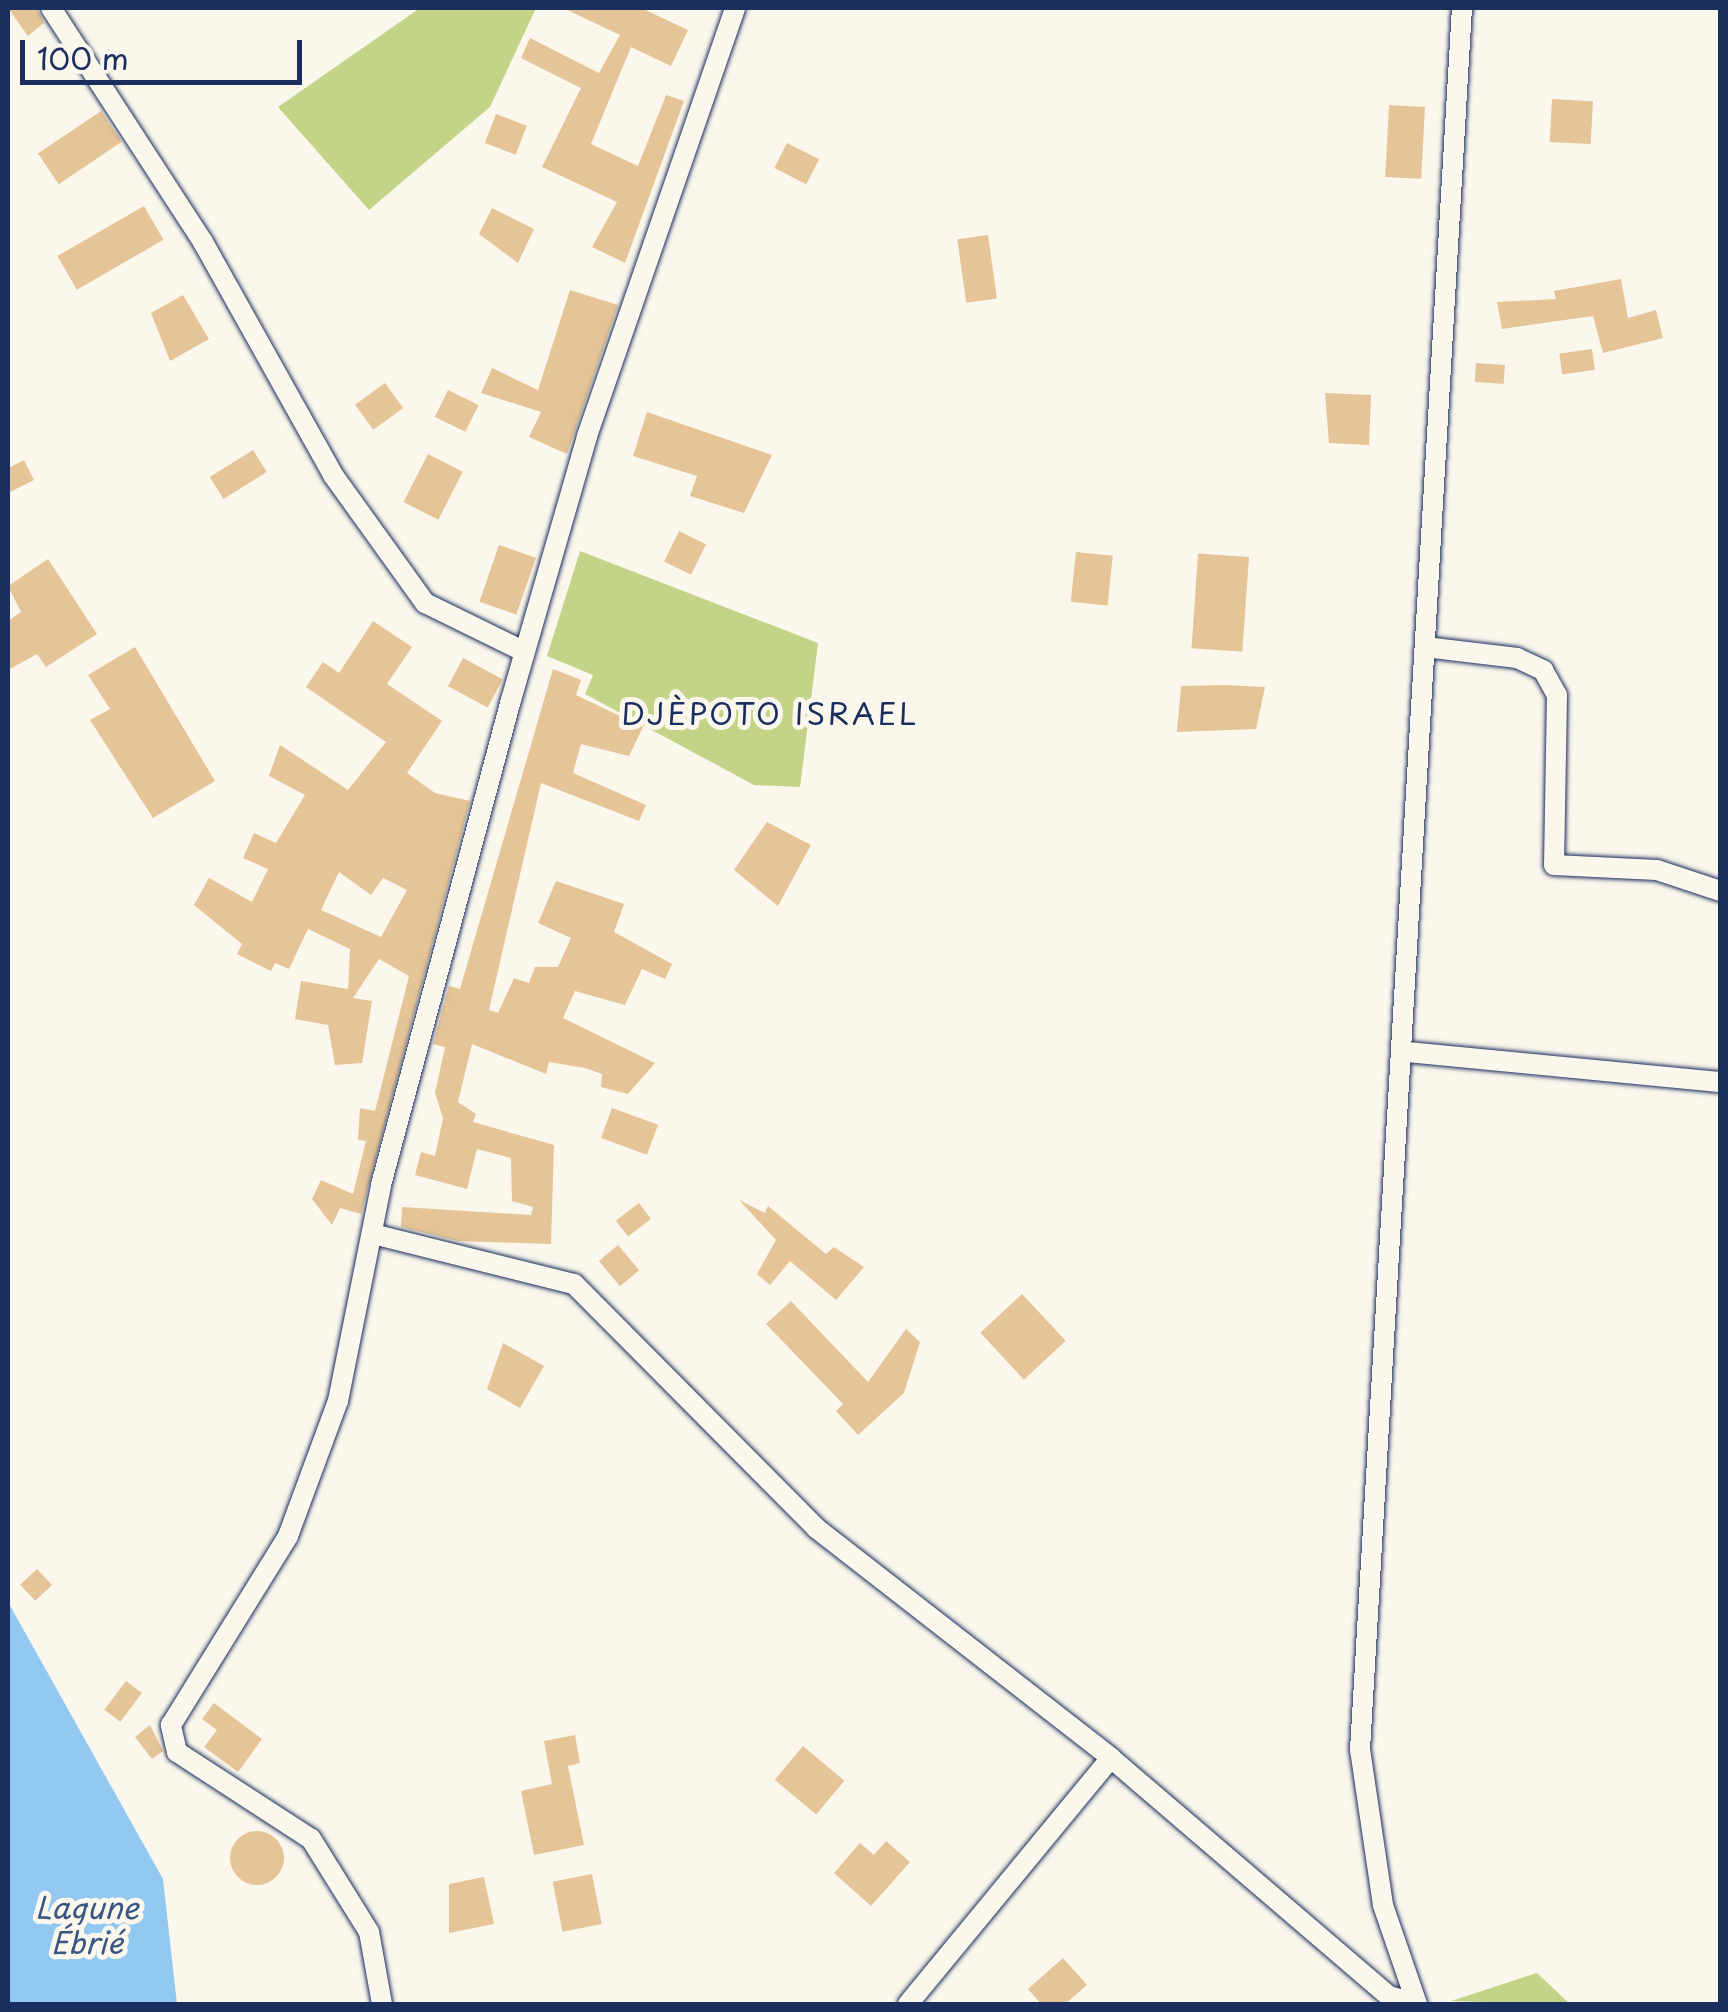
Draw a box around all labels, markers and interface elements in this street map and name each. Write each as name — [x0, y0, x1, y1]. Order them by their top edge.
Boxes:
scale bar — [25, 20, 308, 82]
text: 100 m — [37, 35, 129, 80]
district label: DJÈPOTO ISRAEL — [622, 695, 918, 731]
water label: Lagune Ébrié — [35, 1889, 139, 1960]

